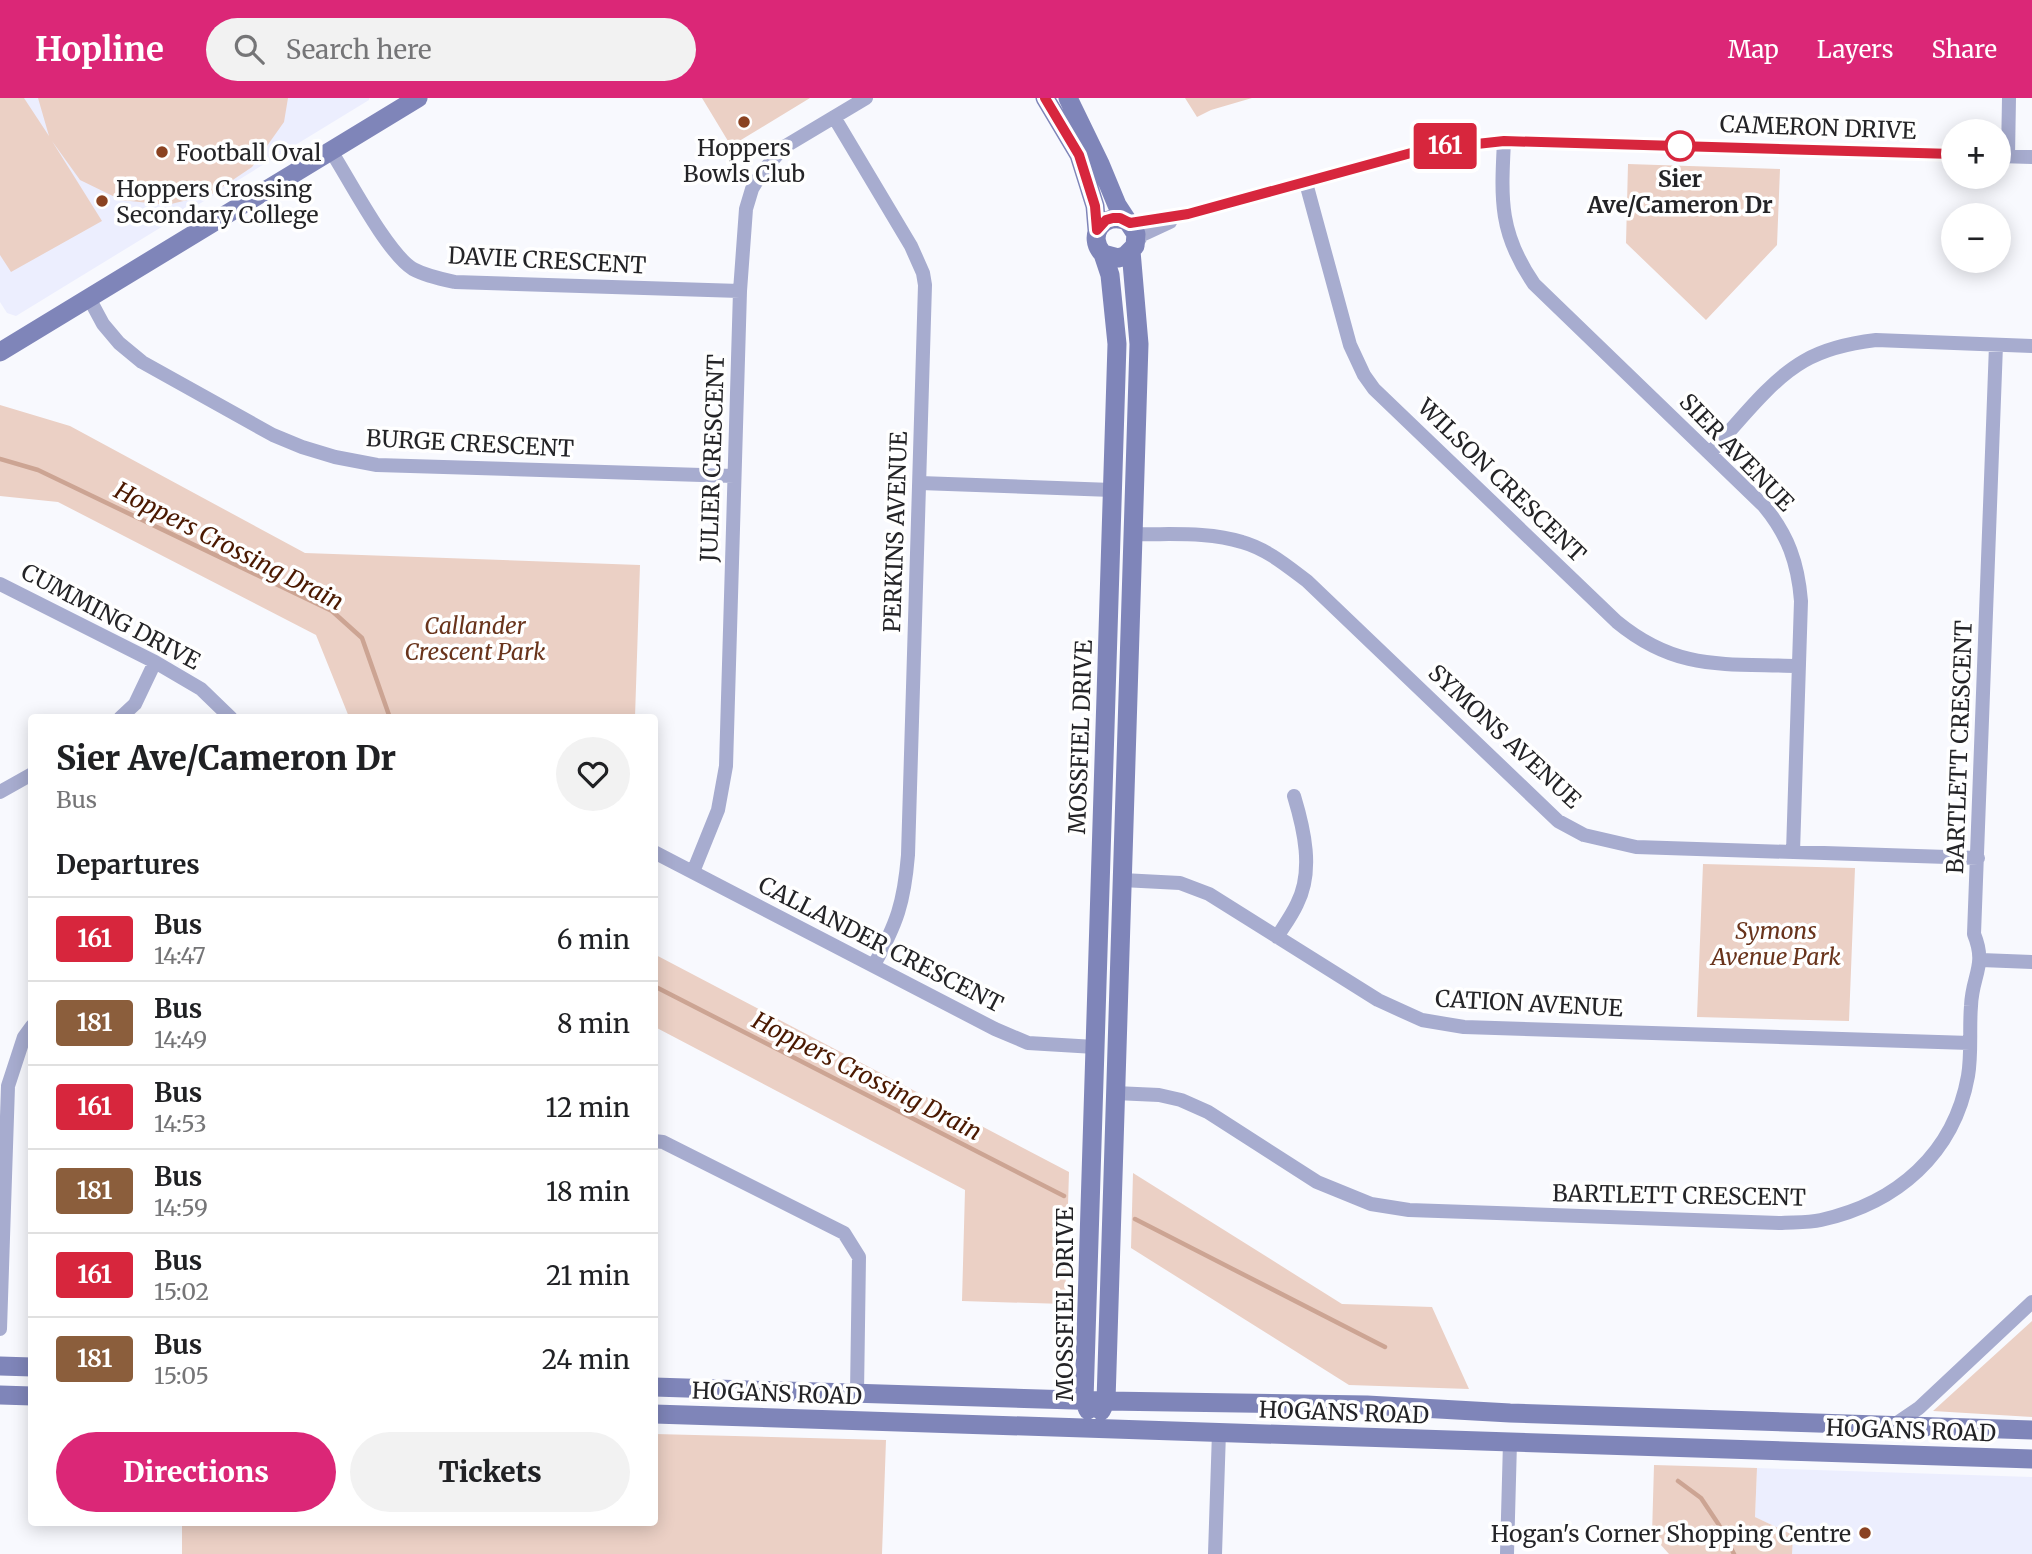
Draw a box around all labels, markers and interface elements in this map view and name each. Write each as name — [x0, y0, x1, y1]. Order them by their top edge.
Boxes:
search box — [206, 18, 696, 81]
text: Hopline — [35, 29, 164, 70]
icon: search — [230, 30, 268, 68]
text: Search here — [286, 33, 432, 66]
text: Map — [1728, 34, 1779, 65]
text: Layers — [1817, 34, 1893, 65]
text: Share — [1931, 34, 1997, 65]
street label: CAMERON DRIVE — [1719, 109, 1917, 145]
marker: Hoppers Bowls Club — [736, 114, 752, 130]
map controls — [1941, 119, 2011, 273]
button: + — [1941, 119, 2011, 189]
line badge: 161 — [1405, 123, 1485, 169]
text: 161 — [1428, 130, 1462, 161]
marker: Sier Ave/Cameron Dr — [1665, 131, 1695, 161]
place label: Hoppers Bowls Club — [683, 133, 805, 188]
place label: Football Oval — [176, 138, 321, 167]
marker: Football Oval — [154, 144, 170, 160]
place label: Sier Ave/Cameron Dr — [1586, 164, 1773, 219]
place label: Hoppers Crossing Secondary College — [116, 174, 318, 229]
marker: Hoppers Crossing Secondary College — [94, 193, 110, 209]
button: − — [1941, 203, 2011, 273]
street label: DAVIE CRESCENT — [447, 240, 647, 280]
street label: JULIER CRESCENT — [694, 354, 730, 563]
street label: SIER AVENUE — [1674, 387, 1801, 517]
street label: WILSON CRESCENT — [1411, 391, 1592, 568]
street label: BURGE CRESCENT — [365, 423, 575, 463]
street label: PERKINS AVENUE — [877, 431, 913, 633]
water label: Hoppers Crossing Drain — [108, 474, 349, 617]
street label: CUMMING DRIVE — [17, 557, 206, 676]
park label: Callander Crescent Park — [404, 611, 546, 666]
street label: BARTLETT CRESCENT — [1940, 620, 1978, 874]
street label: MOSSFIEL DRIVE — [1062, 639, 1098, 835]
street label: SYMONS AVENUE — [1423, 658, 1588, 814]
button: heart — [556, 737, 630, 811]
text: Sier Ave/Cameron Dr — [56, 738, 396, 779]
text: Bus — [56, 785, 97, 814]
text: Departures — [56, 848, 200, 881]
street label: CALLANDER CRESCENT — [754, 870, 1008, 1018]
text: Bus — [154, 908, 202, 941]
park label: Symons Avenue Park — [1709, 916, 1841, 971]
text: 161 — [77, 923, 112, 954]
text: 6 min — [557, 923, 630, 956]
text: 14:47 — [154, 941, 206, 970]
street label: CATION AVENUE — [1434, 984, 1624, 1022]
text: Bus — [154, 992, 202, 1025]
water label: Hoppers Crossing Drain — [746, 1004, 987, 1147]
text: 181 — [77, 1007, 112, 1038]
text: 8 min — [557, 1007, 630, 1040]
text: 14:49 — [154, 1025, 207, 1054]
text: Bus — [154, 1076, 202, 1109]
text: 161 — [77, 1091, 112, 1122]
text: 12 min — [546, 1091, 630, 1124]
text: 14:53 — [154, 1109, 207, 1138]
text: Bus — [154, 1160, 202, 1193]
text: 181 — [77, 1175, 112, 1206]
text: 18 min — [546, 1175, 630, 1208]
street label: BARTLETT CRESCENT — [1552, 1178, 1806, 1212]
text: 14:59 — [154, 1193, 208, 1222]
street label: MOSSFIEL DRIVE — [1050, 1206, 1079, 1401]
text: Bus — [154, 1244, 202, 1277]
text: 161 — [77, 1259, 112, 1290]
text: 21 min — [546, 1259, 630, 1292]
text: 15:02 — [154, 1277, 209, 1306]
text: Bus — [154, 1328, 202, 1361]
text: 181 — [77, 1343, 112, 1374]
text: 24 min — [542, 1343, 630, 1376]
text: 15:05 — [154, 1361, 209, 1390]
street label: HOGANS ROAD — [691, 1376, 863, 1410]
street label: HOGANS ROAD — [1258, 1395, 1430, 1429]
street label: HOGANS ROAD — [1825, 1413, 1997, 1447]
button: Directions — [56, 1432, 336, 1512]
button: Tickets — [350, 1432, 630, 1512]
place label: Hogan's Corner Shopping Centre — [1491, 1519, 1851, 1548]
marker: Hogan's Corner Shopping Centre — [1857, 1525, 1873, 1541]

